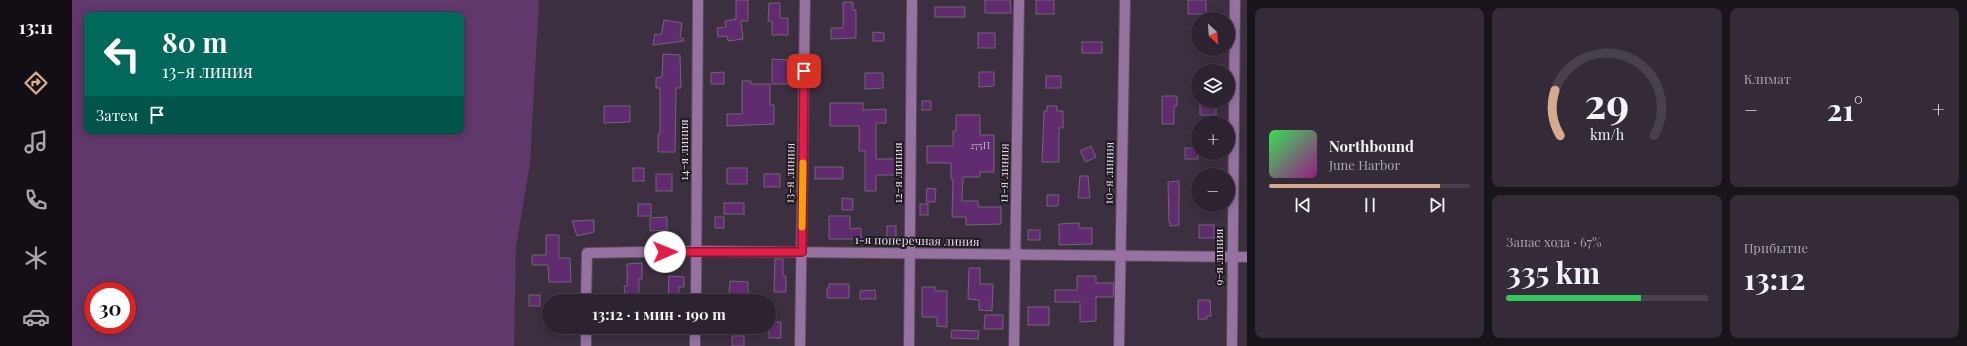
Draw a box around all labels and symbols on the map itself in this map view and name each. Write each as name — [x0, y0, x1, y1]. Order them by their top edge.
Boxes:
north arrow — [1191, 12, 1235, 56]
pin — [787, 54, 821, 88]
street label: 14-я линия — [675, 119, 691, 181]
house number: 275П — [970, 138, 991, 152]
street label: 10-я линия — [1099, 141, 1117, 204]
street label: 13-я линия — [780, 142, 798, 203]
street label: 12-я линия — [889, 142, 905, 204]
street label: 11-я линия — [994, 142, 1012, 203]
street label: 9-я линия — [1210, 228, 1226, 286]
position arrow — [644, 231, 686, 273]
street label: 1-я поперечная линия — [854, 231, 980, 249]
speed limit sign: 30 — [84, 282, 136, 334]

